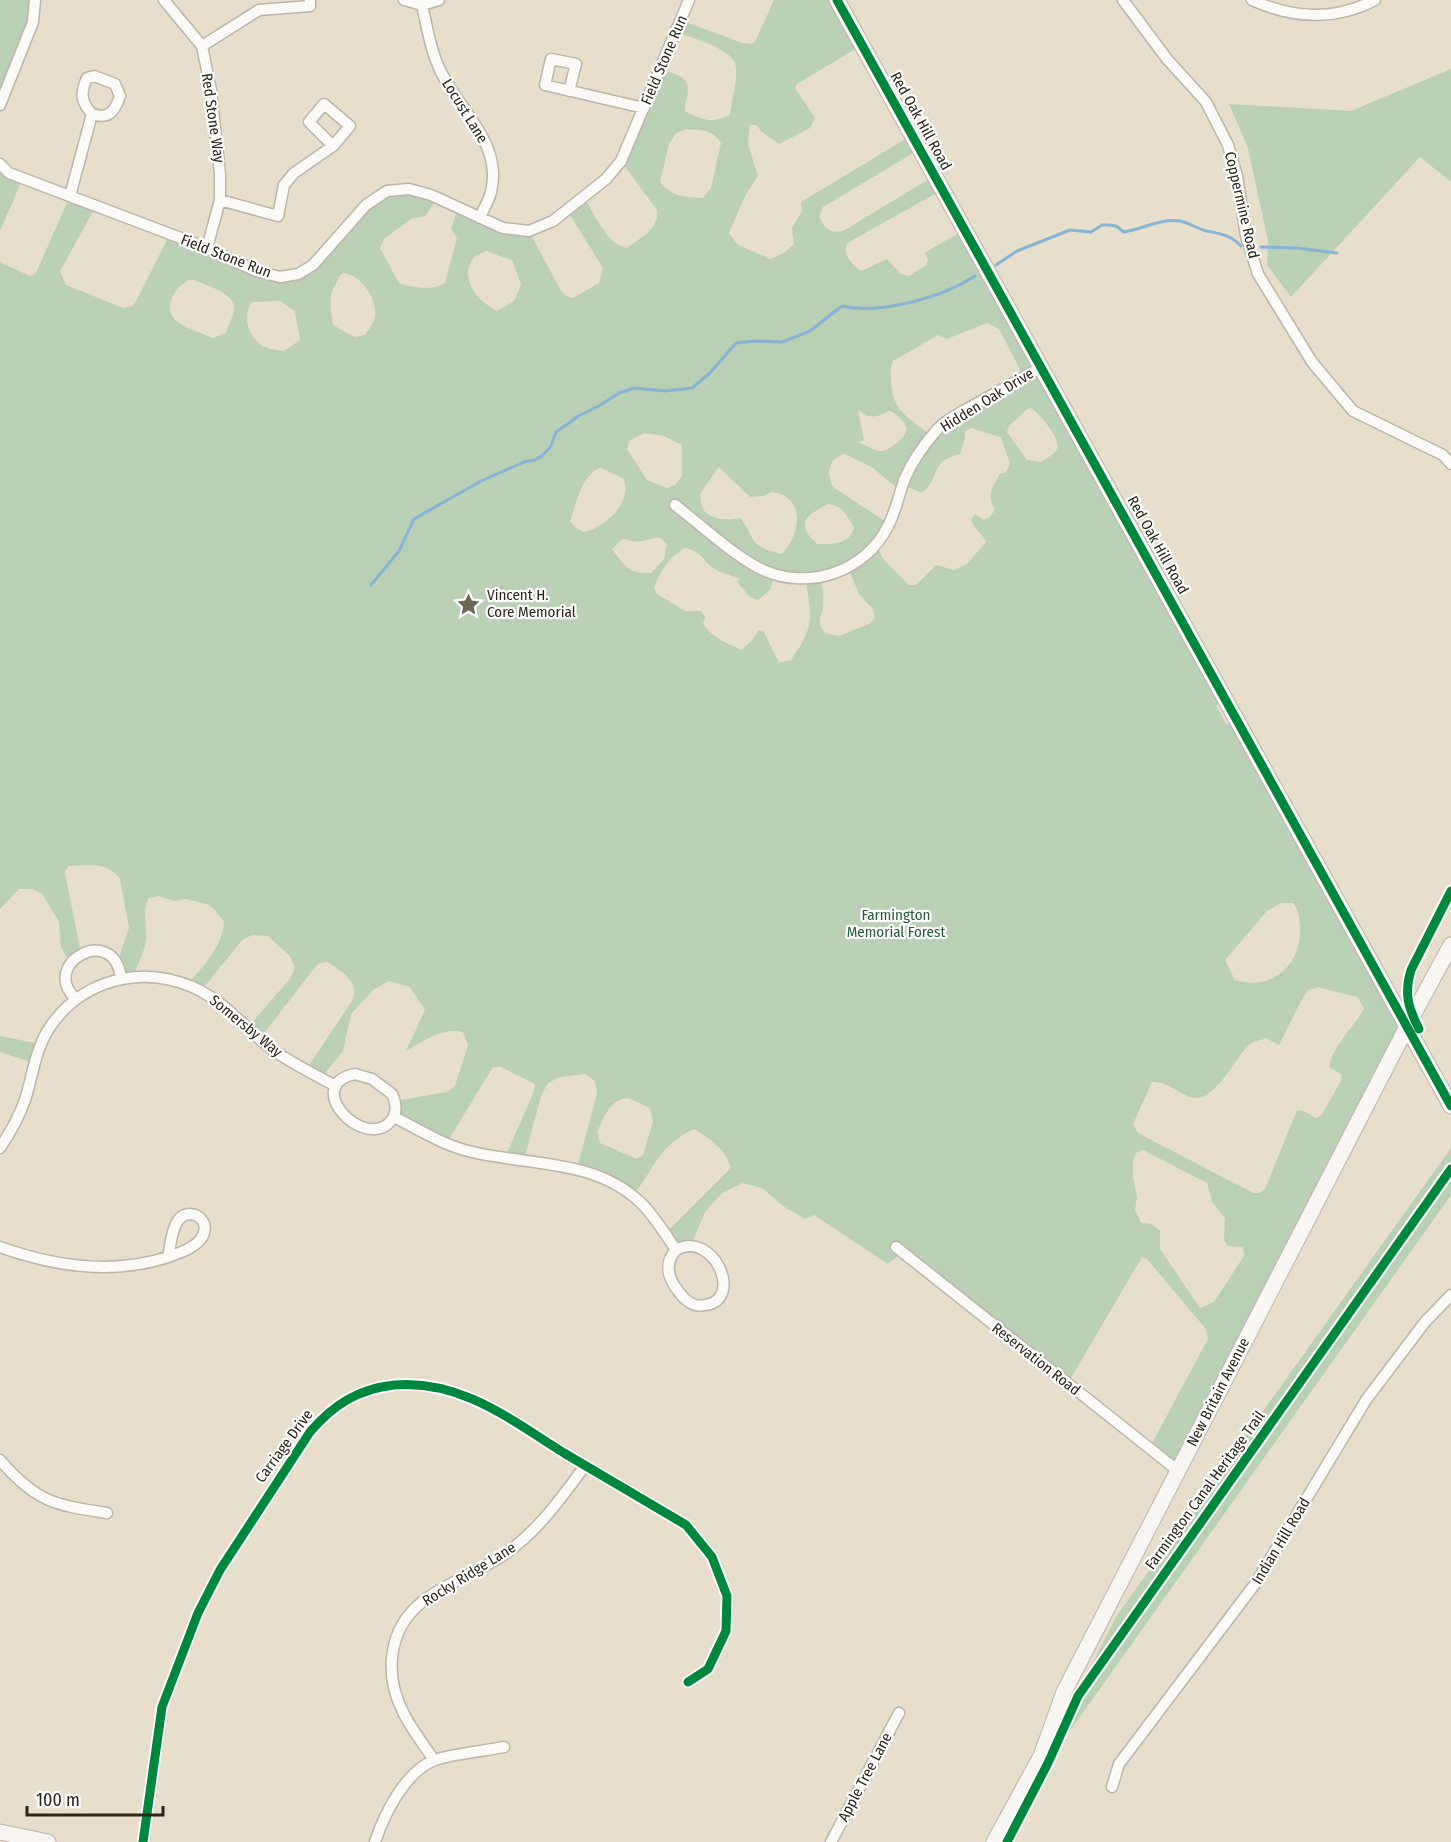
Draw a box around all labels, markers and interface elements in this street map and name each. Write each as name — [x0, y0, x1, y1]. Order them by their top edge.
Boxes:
street label: Field Stone Run — [637, 13, 691, 107]
street label: Red Oak Hill Road — [887, 69, 955, 173]
street label: Red Stone Way — [198, 72, 228, 164]
street label: Locust Lane — [438, 76, 492, 146]
street label: Coppermine Road — [1221, 150, 1263, 260]
street label: Field Stone Run — [178, 230, 274, 282]
street label: Hidden Oak Drive — [937, 364, 1037, 436]
street label: Red Oak Hill Road — [1124, 493, 1192, 597]
place label: Vincent H. Core Memorial — [487, 586, 576, 621]
place icon: Vincent H. Core Memorial — [456, 591, 482, 617]
park label: Farmington Memorial Forest — [847, 906, 945, 941]
street label: Somersby Way — [206, 991, 286, 1061]
street label: Reservation Road — [988, 1319, 1084, 1399]
street label: New Britain Avenue — [1183, 1335, 1253, 1449]
street label: Carriage Drive — [252, 1406, 316, 1486]
street label: Farmington Canal Heritage Trail — [1141, 1407, 1269, 1573]
street label: Indian Hill Road — [1248, 1494, 1314, 1588]
street label: Rocky Ridge Lane — [419, 1538, 519, 1610]
street label: Apple Tree Lane — [834, 1730, 896, 1824]
scale bar — [27, 1779, 164, 1817]
text: 100 m — [36, 1789, 80, 1811]

